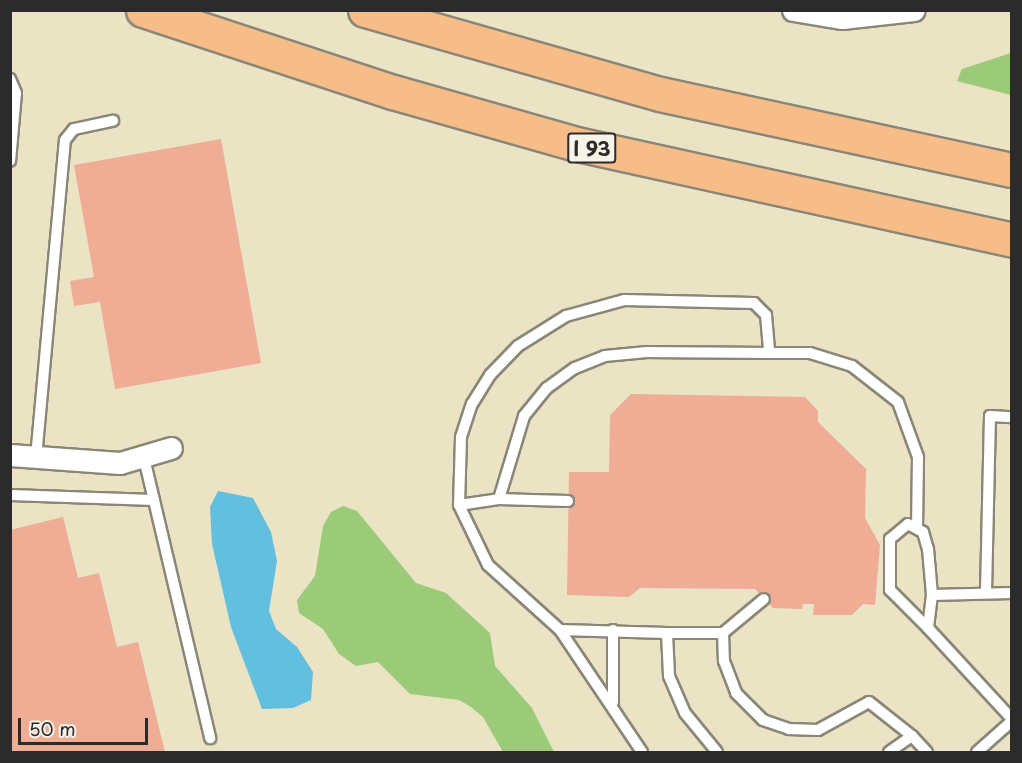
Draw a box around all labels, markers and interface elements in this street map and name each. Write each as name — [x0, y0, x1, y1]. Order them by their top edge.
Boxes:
road number: I 93 — [566, 131, 618, 165]
scale bar — [21, 706, 152, 744]
text: 50 m — [29, 715, 76, 742]

